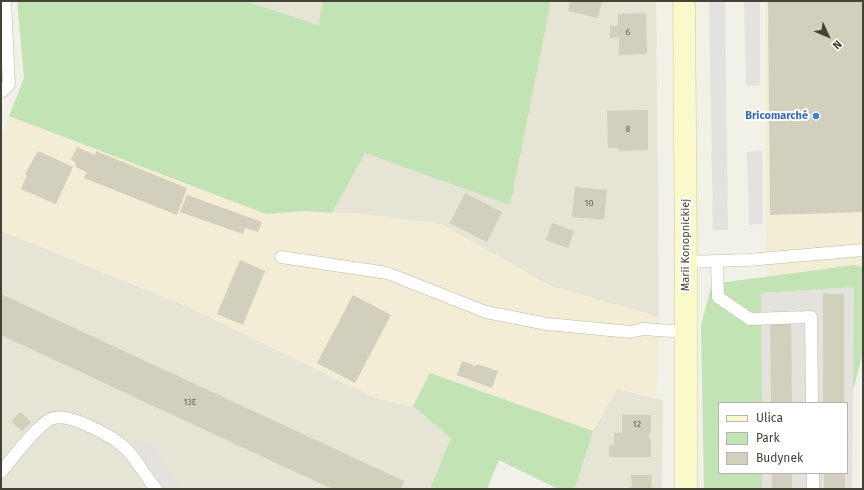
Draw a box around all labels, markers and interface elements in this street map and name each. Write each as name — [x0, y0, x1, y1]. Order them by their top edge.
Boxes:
north arrow — [808, 16, 848, 56]
house number: 6 — [626, 27, 630, 37]
text: N — [830, 38, 844, 52]
place label: Bricomarché — [745, 109, 808, 123]
marker: Bricomarché — [811, 111, 821, 121]
house number: 8 — [626, 124, 630, 134]
house number: 10 — [585, 198, 593, 208]
street label: Marii Konopnickiej — [679, 199, 693, 291]
house number: 13E — [183, 397, 197, 407]
legend — [718, 402, 848, 474]
text: Ulica — [756, 411, 783, 425]
house number: 12 — [633, 419, 641, 429]
text: Park — [756, 431, 780, 445]
text: Budynek — [756, 451, 803, 465]

